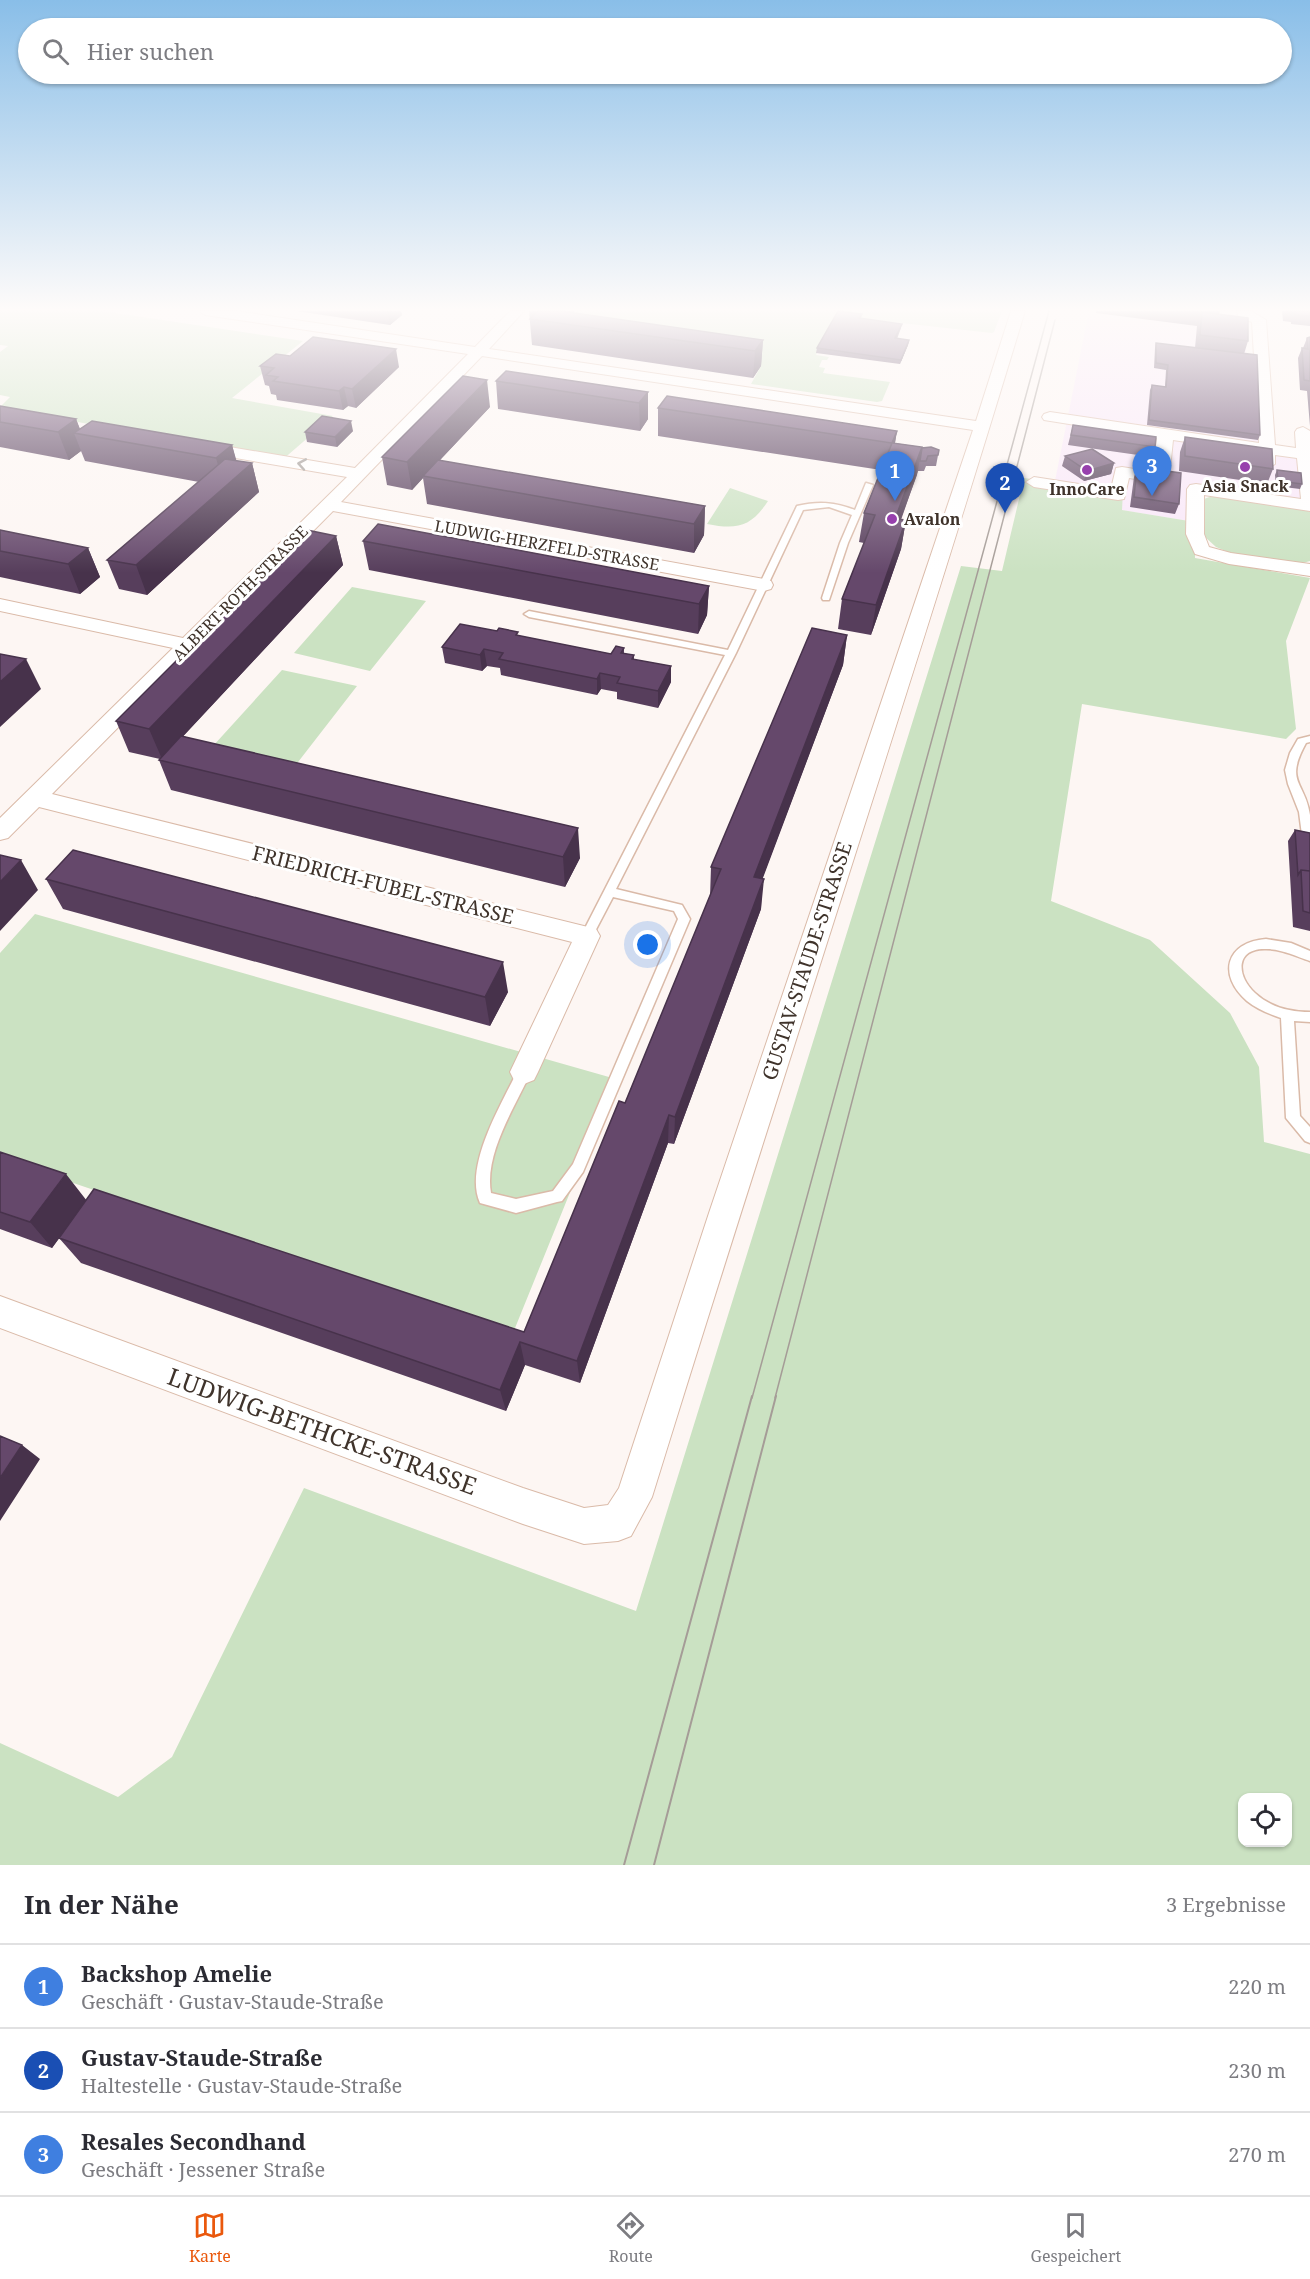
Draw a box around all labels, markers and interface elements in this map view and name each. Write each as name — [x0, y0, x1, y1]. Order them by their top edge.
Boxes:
search box — [18, 18, 1292, 84]
icon: search — [39, 35, 72, 68]
text: Hier suchen — [87, 36, 214, 66]
pin: 3 — [1132, 446, 1172, 496]
pin: 1 — [876, 452, 914, 501]
one-way arrow — [297, 459, 306, 471]
marker: Asia Snack — [1238, 460, 1252, 474]
marker: InnoCare — [1080, 463, 1094, 477]
pin: 2 — [986, 464, 1024, 513]
place label: Asia Snack — [1201, 475, 1289, 497]
place label: InnoCare — [1049, 478, 1125, 500]
place label: Avalon — [904, 508, 961, 530]
marker: Avalon — [885, 512, 899, 526]
street label: LUDWIG-HERZFELD-STRASSE — [433, 514, 661, 576]
street label: ALBERT-ROTH-STRASSE — [167, 520, 313, 666]
street label: GUSTAV-STAUDE-STRASSE — [755, 838, 858, 1084]
street label: FRIEDRICH-FUBEL-STRASSE — [250, 839, 517, 930]
your location — [633, 930, 662, 959]
street label: LUDWIG-BETHCKE-STRASSE — [163, 1359, 482, 1502]
map controls — [1238, 1793, 1292, 1847]
button: locate — [1238, 1793, 1292, 1847]
text: In der Nähe — [24, 1886, 179, 1922]
text: 3 Ergebnisse — [1166, 1891, 1286, 1918]
text: Backshop Amelie — [81, 1958, 272, 1988]
text: 1 — [38, 1973, 49, 2000]
text: 220 m — [1228, 1973, 1286, 2000]
text: Geschäft · Gustav-Staude-Straße — [81, 1988, 384, 2015]
text: Gustav-Staude-Straße — [81, 2042, 323, 2072]
text: 2 — [38, 2057, 49, 2084]
text: 230 m — [1228, 2057, 1286, 2084]
text: Haltestelle · Gustav-Staude-Straße — [81, 2072, 402, 2099]
text: Resales Secondhand — [81, 2126, 306, 2156]
text: 3 — [38, 2141, 49, 2168]
text: 270 m — [1228, 2141, 1286, 2168]
text: Geschäft · Jessener Straße — [81, 2156, 325, 2183]
tab: Karte — [189, 2209, 231, 2267]
tab: Route — [609, 2209, 653, 2267]
tab: Gespeichert — [1031, 2209, 1121, 2267]

